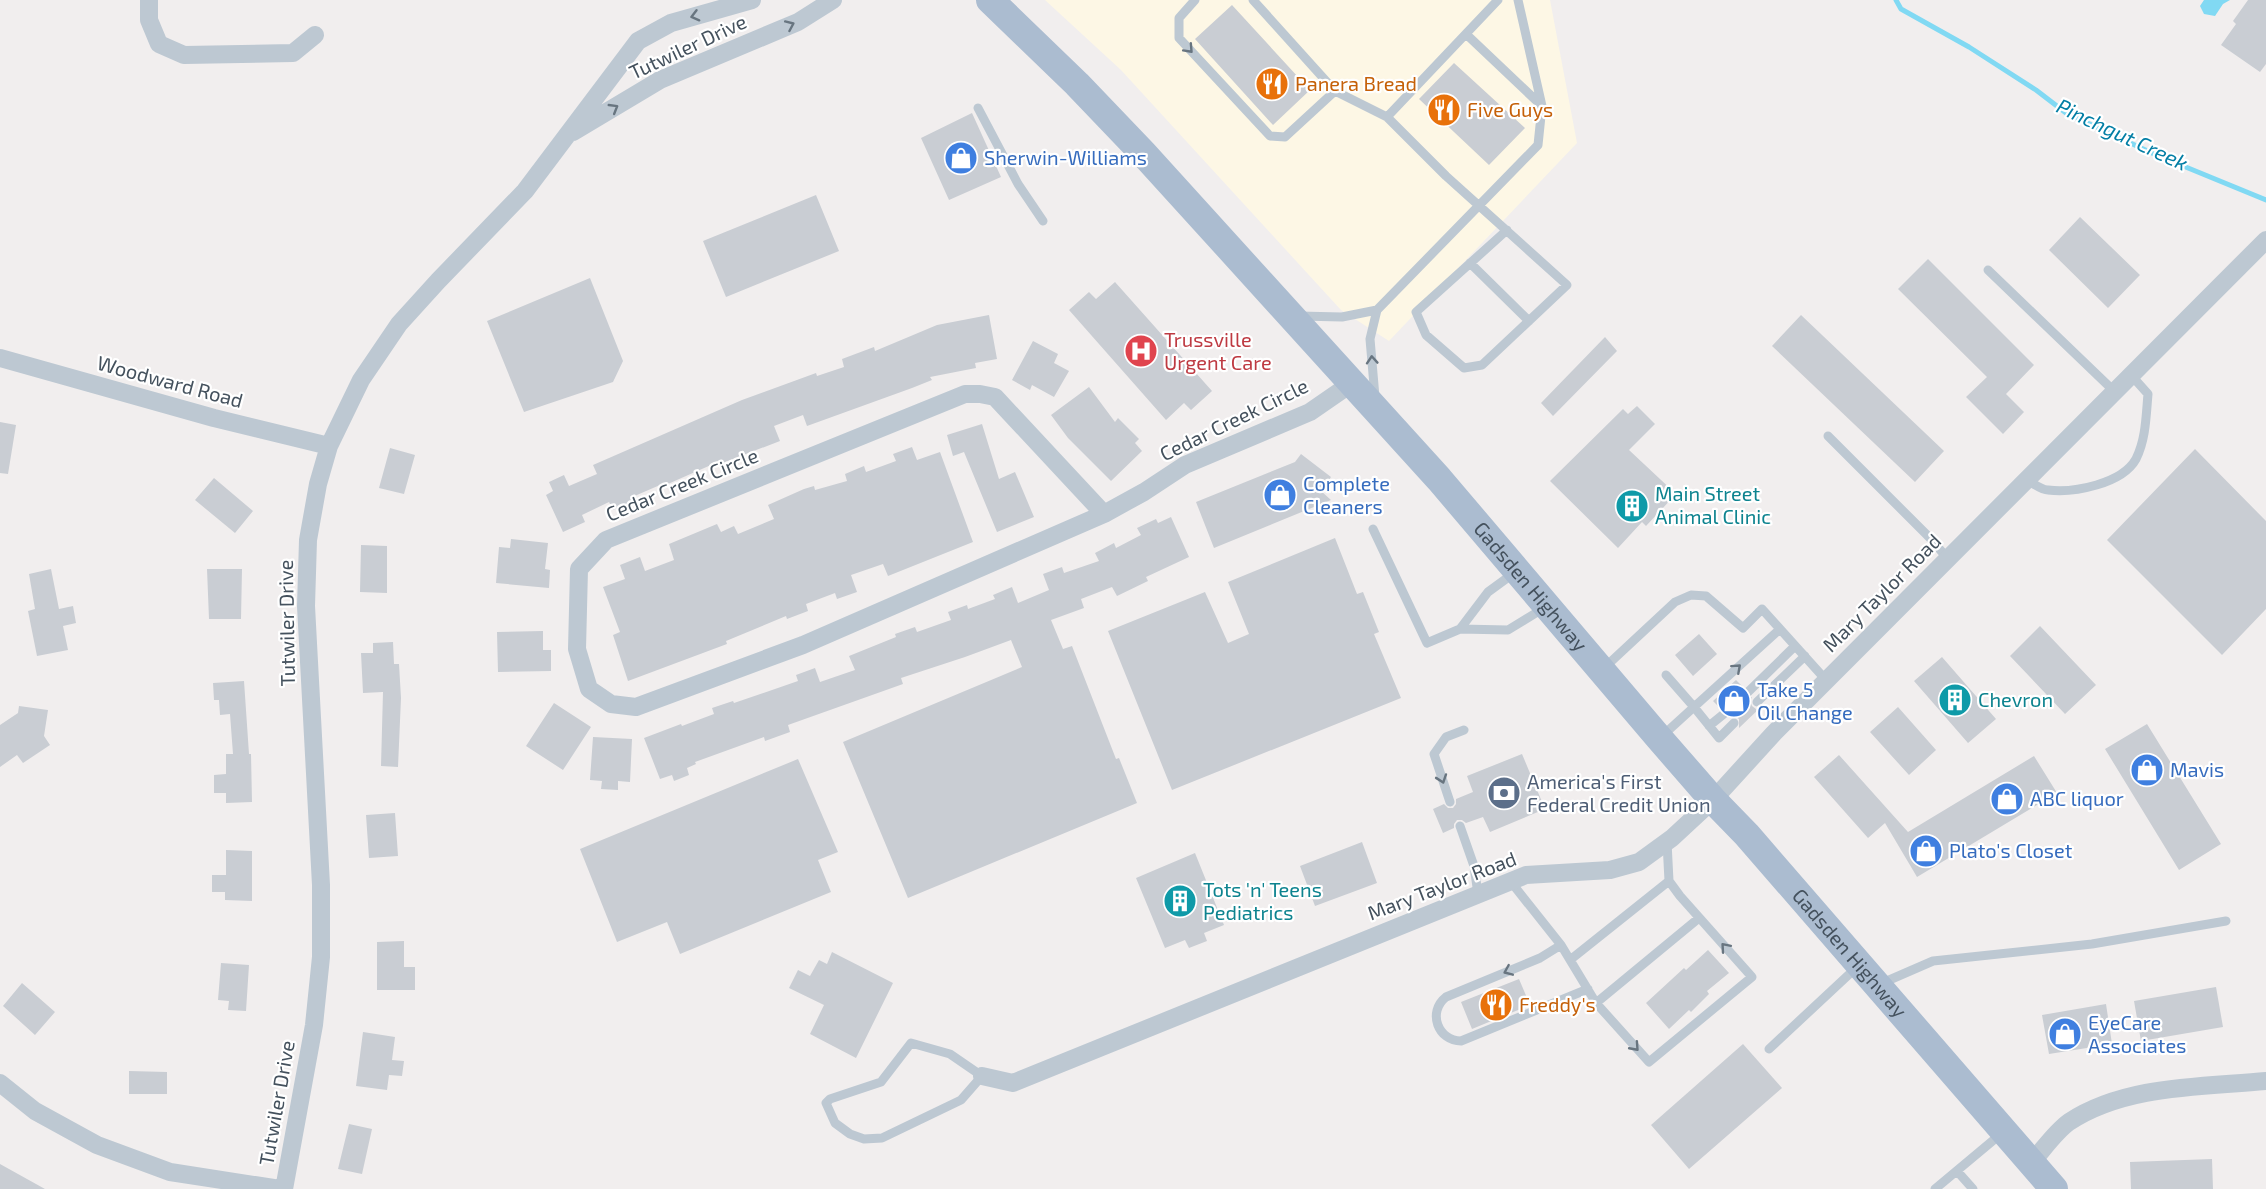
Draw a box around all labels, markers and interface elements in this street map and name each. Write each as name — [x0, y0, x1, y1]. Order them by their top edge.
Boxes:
street label: Tutwiler Drive — [625, 8, 750, 84]
one-way arrow — [690, 9, 701, 21]
one-way arrow — [784, 20, 795, 32]
one-way arrow — [1182, 42, 1193, 53]
restaurant icon: Panera Bread — [1254, 66, 1290, 102]
place label: Panera Bread — [1295, 71, 1417, 95]
restaurant icon: Five Guys — [1426, 92, 1462, 128]
water label: Pinchgut Creek — [2053, 92, 2192, 175]
place label: Five Guys — [1467, 97, 1553, 121]
one-way arrow — [608, 103, 618, 115]
shop icon: Sherwin-Williams — [943, 140, 979, 176]
place label: Sherwin-Williams — [984, 145, 1147, 169]
place label: Trussville Urgent Care — [1164, 327, 1272, 374]
hospital icon: Trussville Urgent Care — [1123, 333, 1159, 369]
street label: Woodward Road — [95, 350, 246, 412]
one-way arrow — [1365, 355, 1378, 364]
street label: Cedar Creek Circle — [1155, 373, 1312, 465]
street label: Cedar Creek Circle — [602, 443, 761, 526]
place label: Complete Cleaners — [1303, 471, 1390, 518]
shop icon: Complete Cleaners — [1262, 477, 1298, 513]
place label: Main Street Animal Clinic — [1655, 481, 1771, 528]
building icon: Main Street Animal Clinic — [1614, 488, 1650, 524]
street label: Gadsden Highway — [1469, 516, 1593, 656]
street label: Mary Taylor Road — [1817, 528, 1945, 656]
street label: Tutwiler Drive — [273, 560, 299, 686]
one-way arrow — [1730, 664, 1741, 675]
place label: Take 5 Oil Change — [1757, 677, 1853, 724]
building icon: Chevron — [1937, 682, 1973, 718]
shop icon: Take 5 Oil Change — [1716, 683, 1752, 719]
place label: Chevron — [1978, 687, 2053, 711]
shop icon: Mavis — [2129, 752, 2165, 788]
place label: Mavis — [2170, 757, 2224, 781]
place label: America's First Federal Credit Union — [1527, 769, 1711, 816]
one-way arrow — [1434, 773, 1447, 784]
bank icon: America's First Federal Credit Union — [1486, 775, 1522, 811]
shop icon: ABC liquor — [1989, 781, 2025, 817]
place label: ABC liquor — [2030, 786, 2124, 810]
shop icon: Plato's Closet — [1908, 833, 1944, 869]
place label: Plato's Closet — [1949, 838, 2073, 862]
street label: Mary Taylor Road — [1364, 846, 1519, 924]
place label: Tots 'n' Teens Pediatrics — [1203, 877, 1322, 924]
building icon: Tots 'n' Teens Pediatrics — [1162, 883, 1198, 919]
street label: Gadsden Highway — [1788, 883, 1913, 1022]
one-way arrow — [1721, 943, 1732, 954]
one-way arrow — [1504, 964, 1515, 976]
restaurant icon: Freddy's — [1478, 987, 1514, 1023]
place label: Freddy's — [1519, 992, 1596, 1016]
place label: EyeCare Associates — [2088, 1010, 2186, 1057]
shop icon: EyeCare Associates — [2047, 1016, 2083, 1052]
street label: Tutwiler Drive — [253, 1038, 299, 1167]
one-way arrow — [1628, 1040, 1639, 1051]

